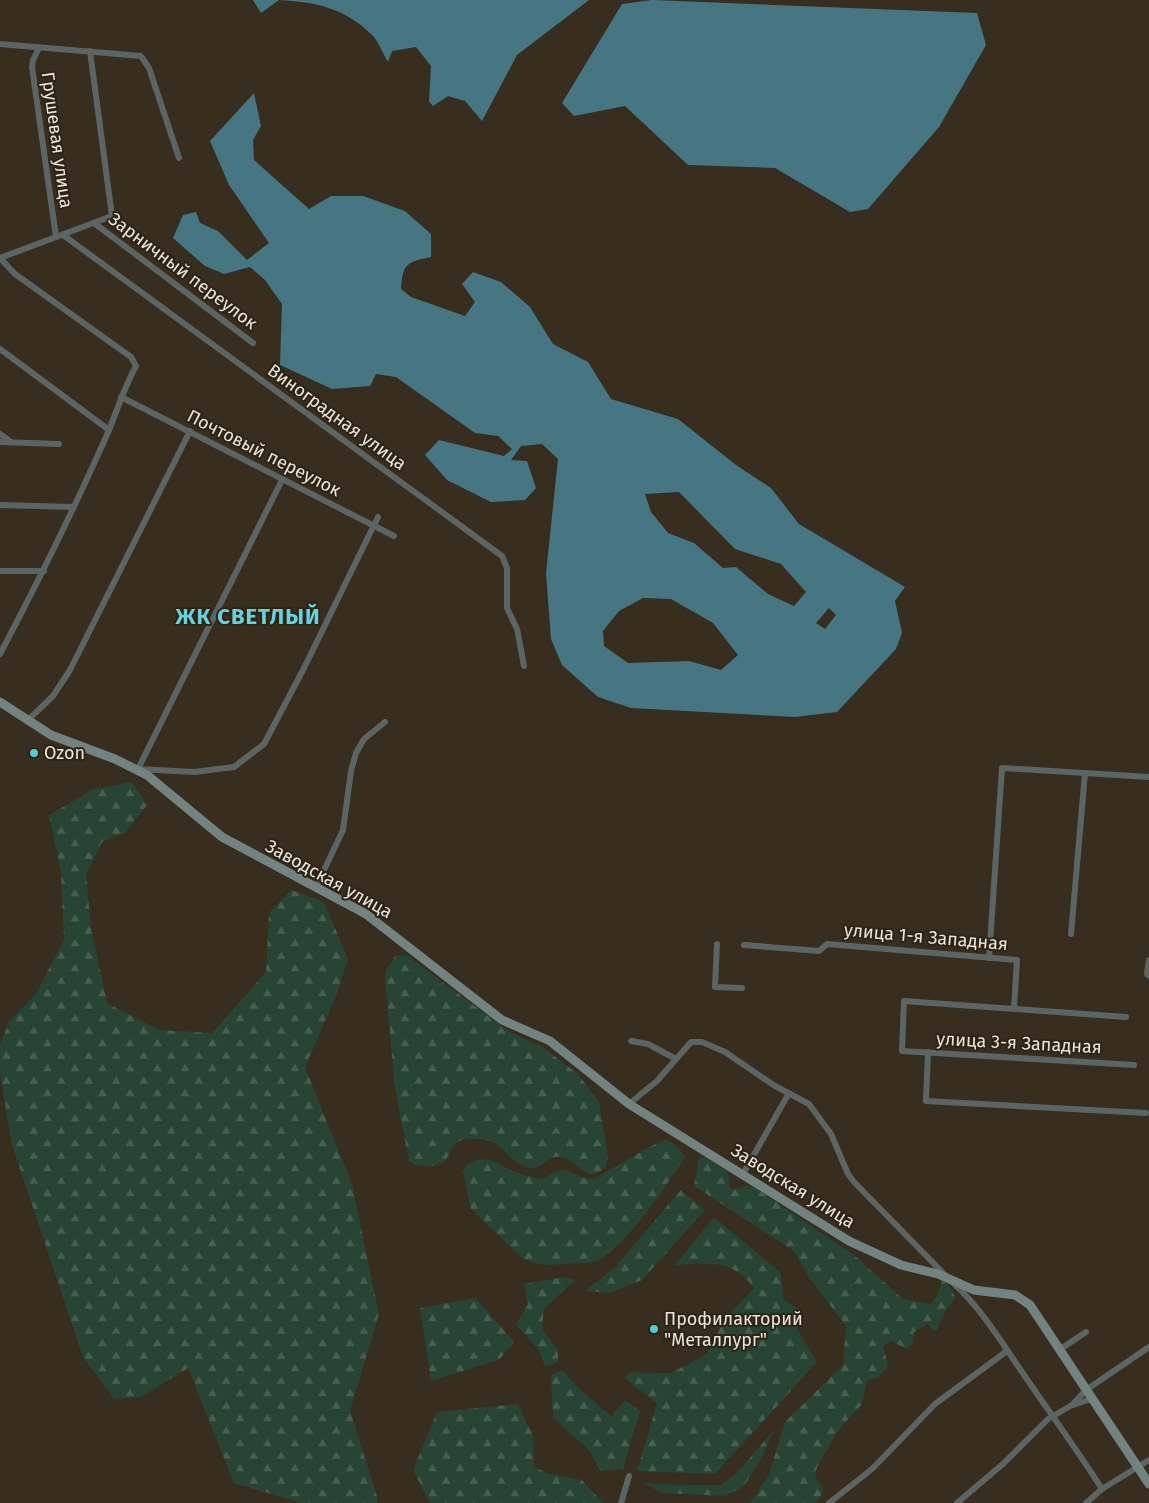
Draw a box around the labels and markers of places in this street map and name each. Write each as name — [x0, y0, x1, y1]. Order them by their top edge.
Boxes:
place label: Ozon — [44, 742, 85, 764]
marker: Ozon — [28, 747, 40, 759]
place label: Профилакторий "Металлург" — [664, 1308, 803, 1351]
marker: Профилакторий "Металлург" — [648, 1323, 660, 1335]

